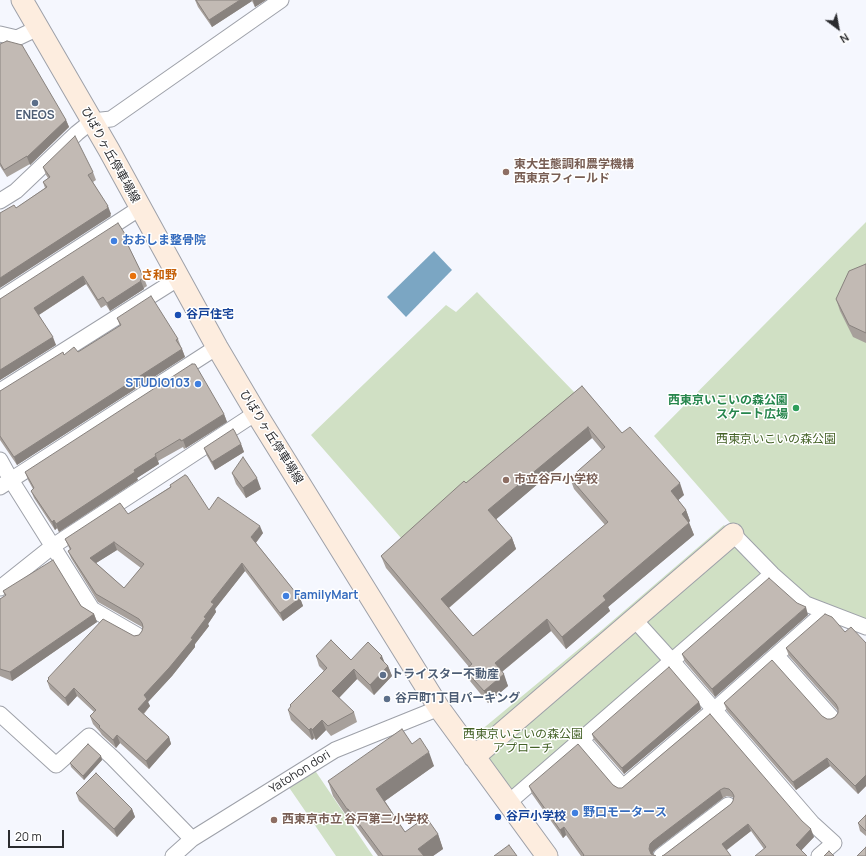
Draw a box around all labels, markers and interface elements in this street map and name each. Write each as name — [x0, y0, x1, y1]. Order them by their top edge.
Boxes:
north arrow — [818, 8, 858, 48]
text: N — [837, 30, 852, 47]
marker: ENEOS — [30, 98, 40, 108]
street label: ひばりヶ丘停車場線 — [78, 104, 142, 206]
place label: ENEOS — [15, 109, 55, 123]
place label: 東大生態調和農学機構 西東京フィールド — [514, 158, 634, 186]
marker: 東大生態調和農学機構 西東京フィールド — [501, 167, 511, 177]
place label: おおしま整骨院 — [122, 234, 206, 248]
marker: おおしま整骨院 — [109, 236, 119, 246]
place label: さ和野 — [141, 269, 177, 283]
marker: さ和野 — [128, 271, 138, 281]
place label: 谷戸住宅 — [186, 308, 234, 322]
marker: 谷戸住宅 — [173, 310, 183, 320]
place label: STUDIO103 — [125, 377, 190, 391]
marker: STUDIO103 — [193, 379, 203, 389]
street label: ひばりヶ丘停車場線 — [236, 387, 306, 487]
place label: 西東京いこいの森公園 スケート広場 — [668, 394, 788, 422]
marker: 西東京いこいの森公園 スケート広場 — [791, 403, 801, 413]
park label: 西東京いこいの森公園 — [716, 433, 836, 447]
place label: 市立谷戸小学校 — [514, 473, 598, 487]
marker: 市立谷戸小学校 — [501, 475, 511, 485]
place label: FamilyMart — [294, 589, 358, 603]
marker: FamilyMart — [281, 591, 291, 601]
place label: トライスター不動産 — [391, 668, 499, 682]
marker: トライスター不動産 — [378, 670, 388, 680]
place label: 谷戸町1丁目パーキング — [395, 692, 520, 706]
marker: 谷戸町1丁目パーキング — [382, 694, 392, 704]
park label: 西東京いこいの森公園 アプローチ — [463, 728, 583, 756]
street label: Yatohon dori — [267, 748, 333, 796]
place label: 野口モータース — [583, 806, 667, 820]
marker: 野口モータース — [570, 808, 580, 818]
place label: 谷戸小学校 — [506, 810, 566, 824]
marker: 谷戸小学校 — [493, 812, 503, 822]
place label: 西東京市立 谷戸第二小学校 — [282, 813, 428, 827]
marker: 西東京市立 谷戸第二小学校 — [269, 815, 279, 825]
scale bar — [10, 822, 66, 848]
text: 20 m — [15, 828, 42, 845]

